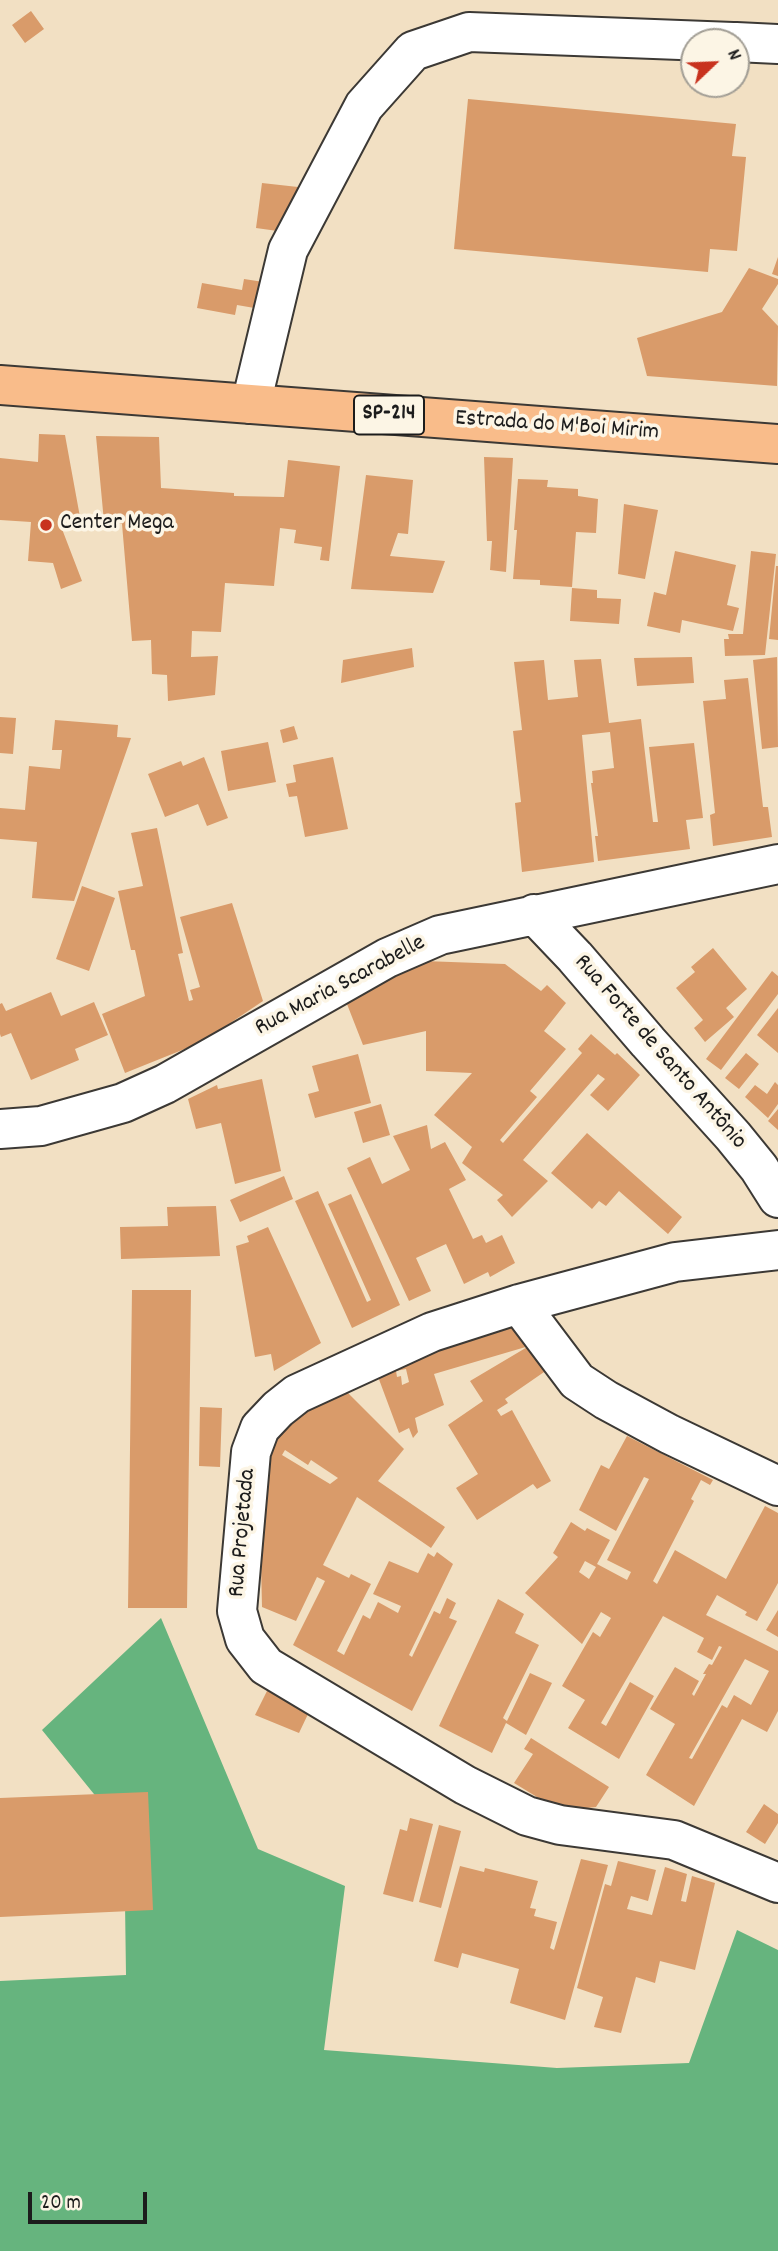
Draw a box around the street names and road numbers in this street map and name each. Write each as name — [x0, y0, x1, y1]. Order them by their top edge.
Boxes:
road number: SP-214 — [354, 396, 424, 434]
street label: Estrada do M'Boi Mirim — [454, 406, 660, 448]
street label: Rua Maria Scarabelle — [251, 930, 431, 1044]
street label: Rua Forte de Santo Antônio — [566, 950, 752, 1156]
street label: Rua Projetada — [224, 1468, 264, 1598]

